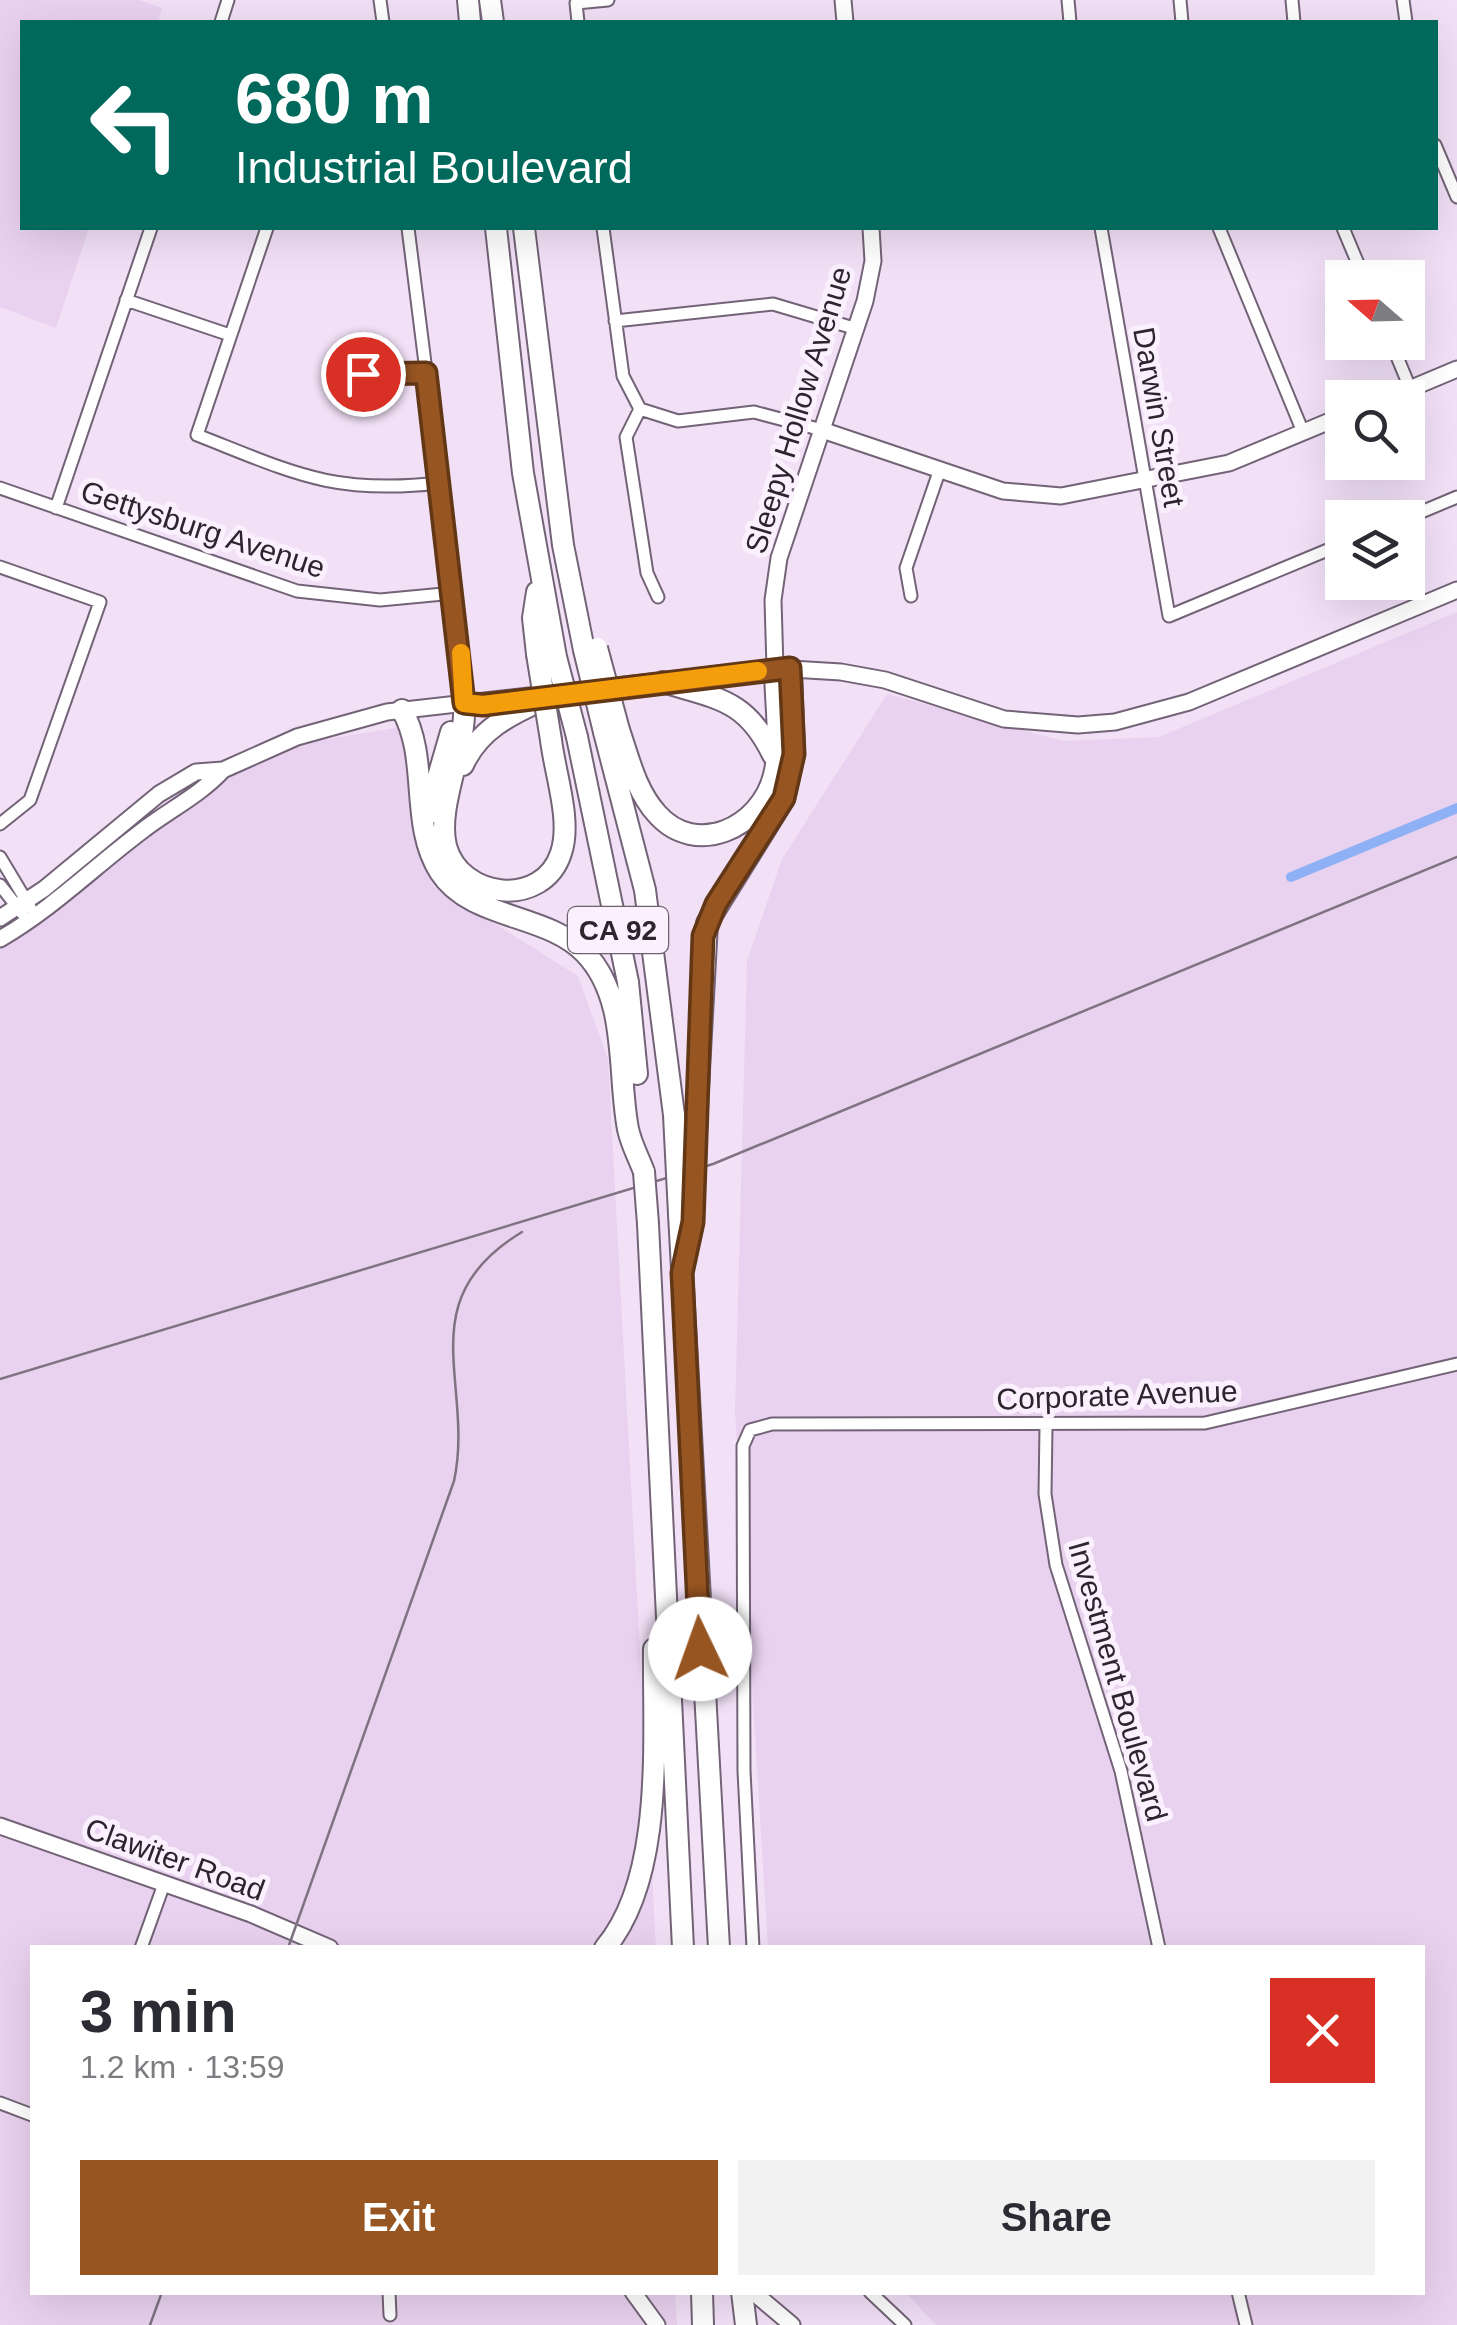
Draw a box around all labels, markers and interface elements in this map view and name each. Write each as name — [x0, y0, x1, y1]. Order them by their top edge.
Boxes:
icon: left — [70, 60, 200, 190]
text: 680 m — [235, 60, 433, 138]
text: Industrial Boulevard — [235, 142, 633, 193]
north arrow — [1325, 260, 1425, 360]
map controls — [1325, 260, 1425, 600]
street label: Sleepy Hollow Avenue — [739, 263, 857, 557]
street label: Darwin Street — [1127, 325, 1191, 510]
pin — [321, 332, 406, 417]
icon: arrive — [336, 347, 391, 402]
button: search — [1325, 380, 1425, 480]
street label: Gettysburg Avenue — [77, 474, 329, 584]
button: layers — [1325, 500, 1425, 600]
road number: CA 92 — [568, 907, 668, 953]
street label: Corporate Avenue — [996, 1374, 1238, 1416]
street label: Investment Boulevard — [1062, 1537, 1174, 1825]
position arrow — [648, 1597, 752, 1701]
street label: Clawiter Road — [81, 1811, 269, 1907]
text: 3 min — [80, 1978, 237, 2045]
button: close — [1270, 1978, 1375, 2083]
text: 1.2 km · 13:59 — [80, 2049, 285, 2085]
button: Exit — [80, 2160, 718, 2275]
button: Share — [738, 2160, 1375, 2275]

